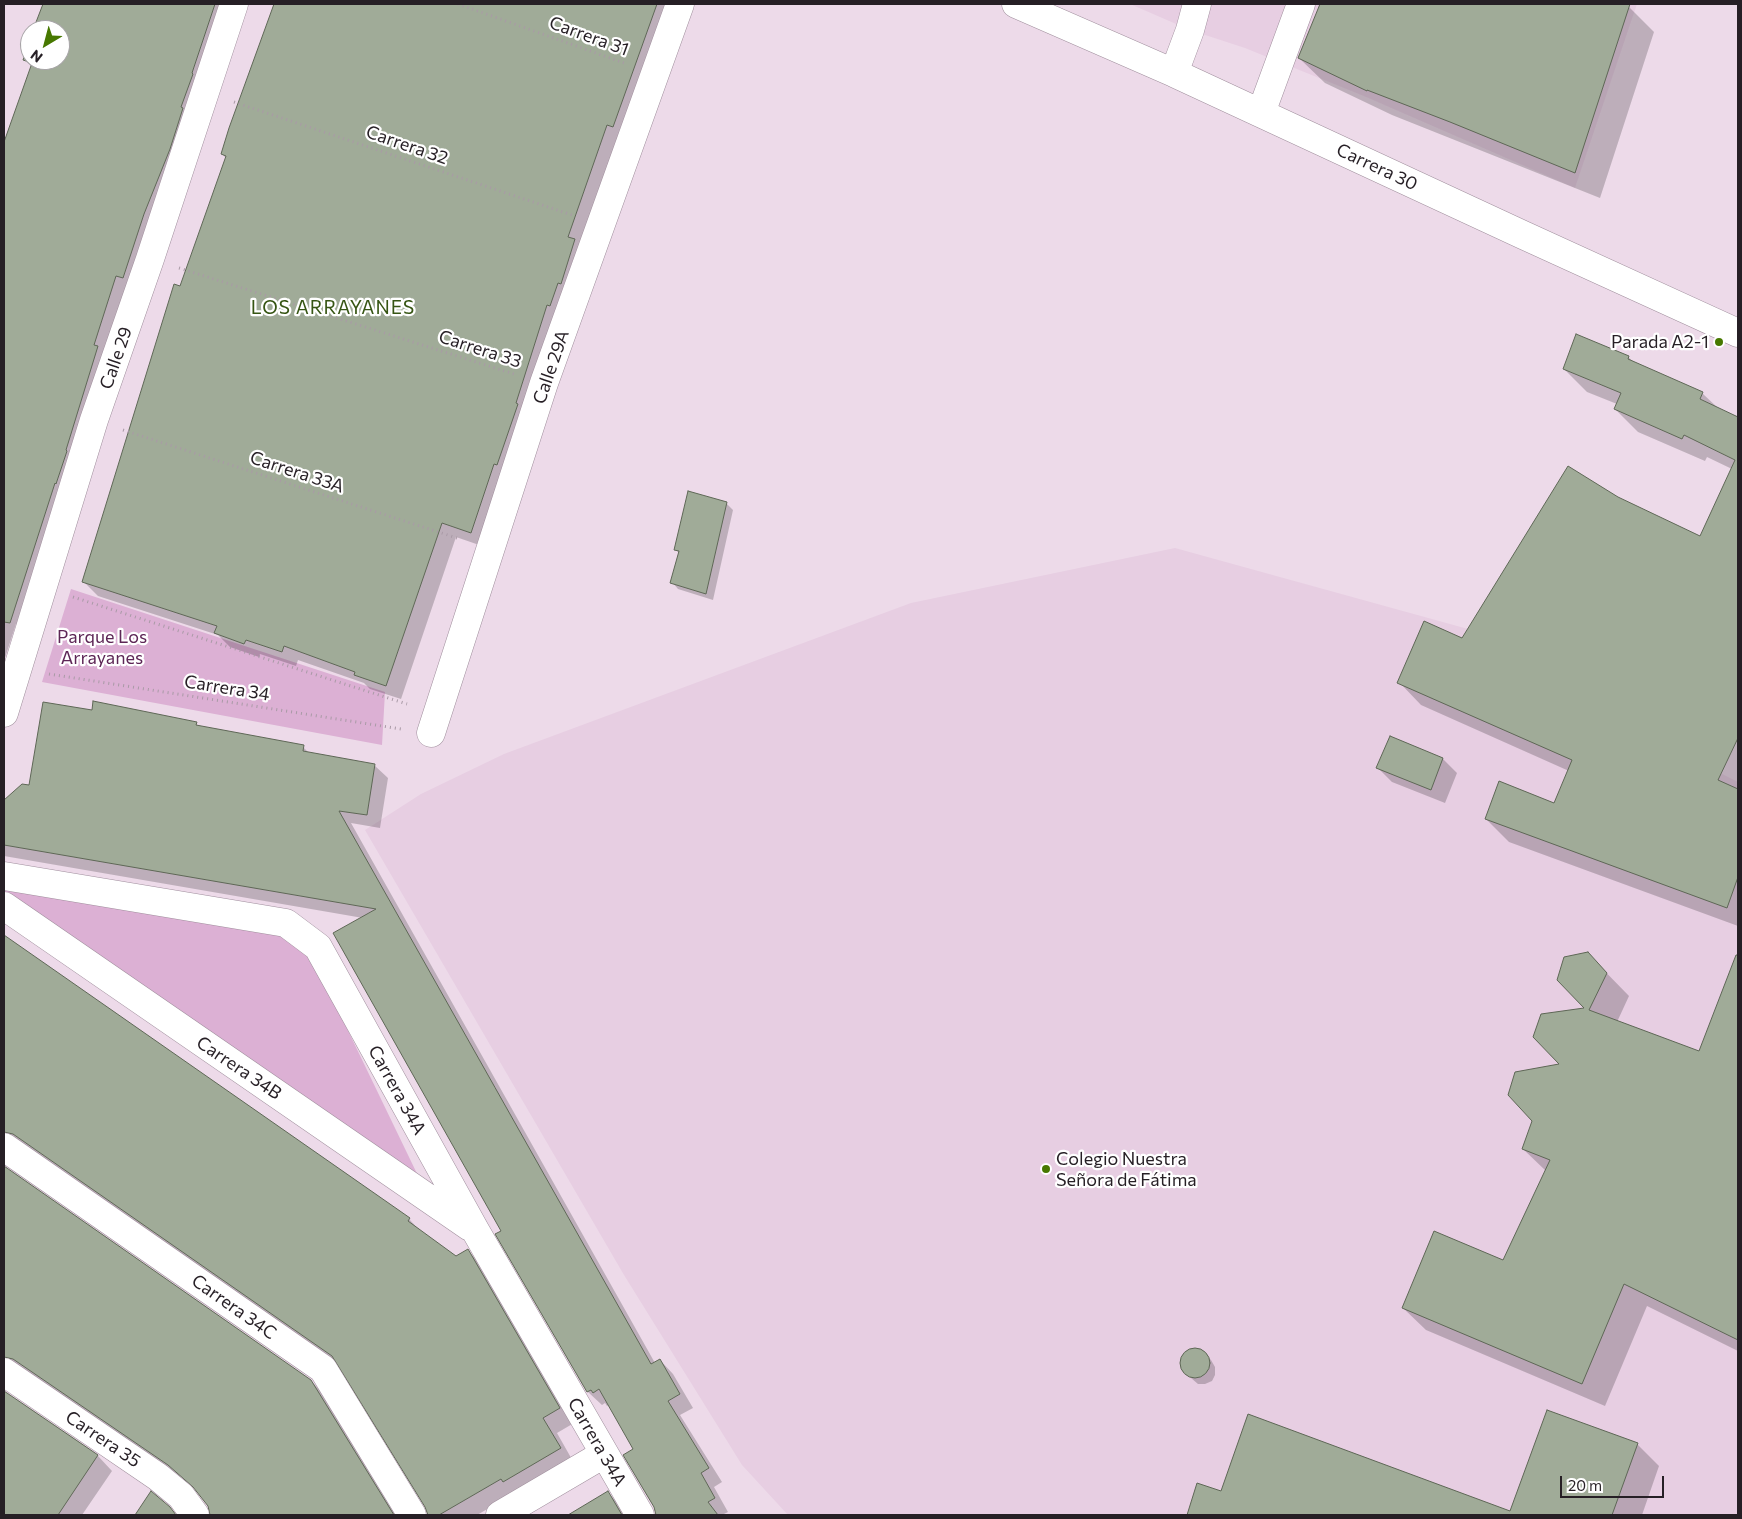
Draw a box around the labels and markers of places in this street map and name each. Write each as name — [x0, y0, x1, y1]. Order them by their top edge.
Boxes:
place label: Parada A2-1 — [1611, 331, 1709, 353]
marker: Parada A2-1 — [1713, 336, 1725, 348]
place label: Colegio Nuestra Señora de Fátima — [1056, 1148, 1197, 1190]
marker: Colegio Nuestra Señora de Fátima — [1040, 1163, 1052, 1175]

